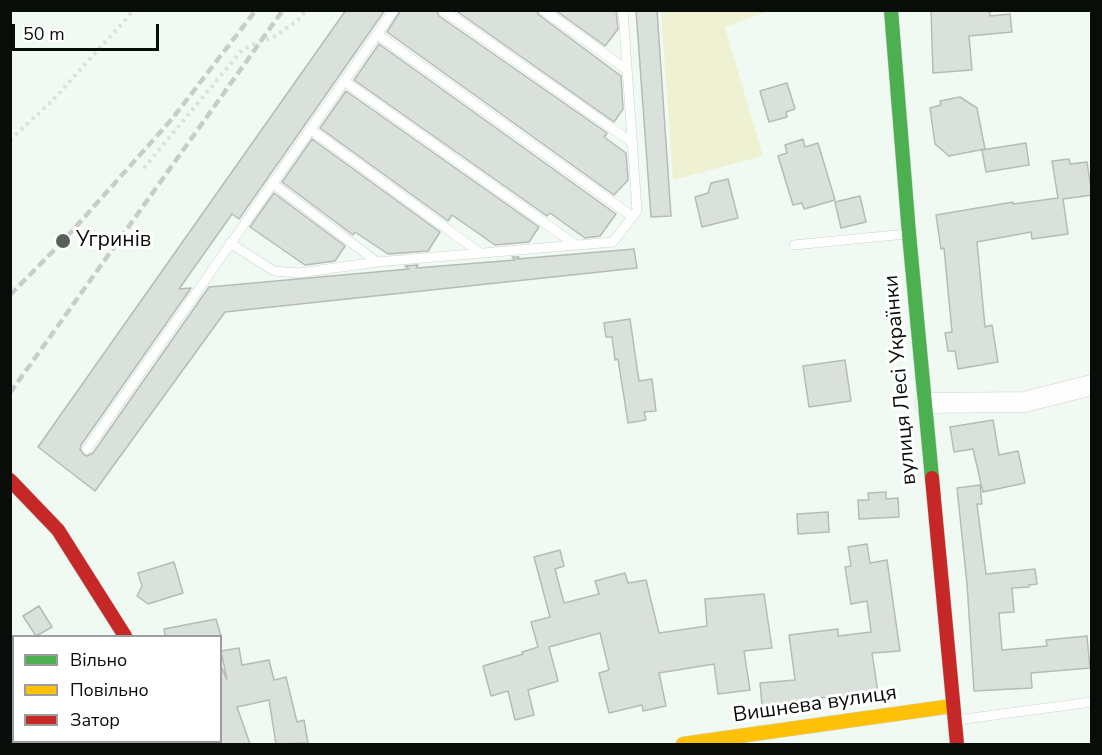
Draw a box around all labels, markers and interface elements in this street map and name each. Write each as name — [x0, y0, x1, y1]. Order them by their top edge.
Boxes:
scale bar — [15, 12, 162, 50]
text: 50 m — [23, 22, 65, 46]
place label: Угринів — [76, 228, 151, 254]
marker: Угринів — [54, 232, 72, 250]
street label: вулиця Лесі Українки — [879, 274, 923, 486]
legend — [12, 635, 222, 743]
text: Вільно — [70, 648, 127, 672]
text: Повільно — [70, 678, 149, 702]
street label: Вишнева вулиця — [731, 681, 899, 729]
text: Затор — [70, 708, 120, 732]

